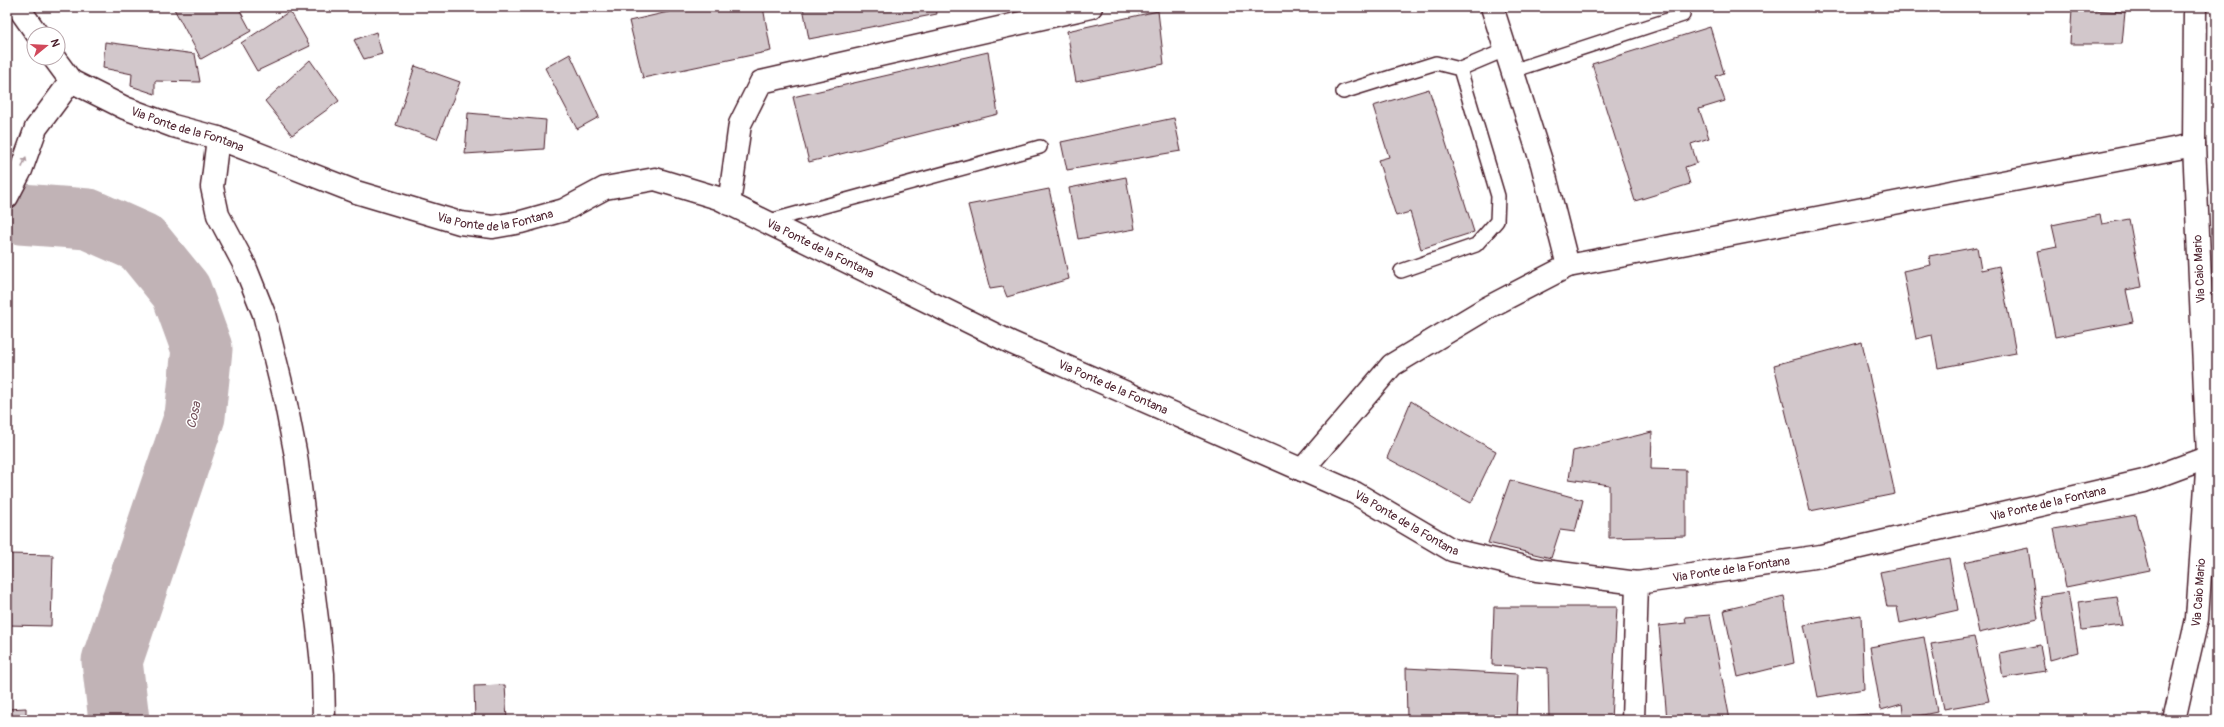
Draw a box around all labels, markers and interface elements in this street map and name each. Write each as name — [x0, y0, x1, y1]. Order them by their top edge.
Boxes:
north arrow — [26, 26, 66, 66]
text: N — [48, 38, 63, 49]
street label: Via Ponte de la Fontana — [129, 104, 246, 156]
one-way arrow — [21, 156, 27, 168]
street label: Via Ponte de la Fontana — [435, 206, 555, 235]
street label: Via Ponte de la Fontana — [764, 216, 877, 282]
street label: Via Caio Mario — [2190, 234, 2209, 304]
street label: Via Ponte de la Fontana — [1056, 357, 1170, 418]
water label: Cosa — [183, 399, 205, 430]
street label: Via Ponte de la Fontana — [1989, 483, 2108, 524]
street label: Via Ponte de la Fontana — [1352, 487, 1460, 559]
street label: Via Ponte de la Fontana — [1672, 554, 1791, 586]
street label: Via Caio Mario — [2188, 557, 2209, 629]

